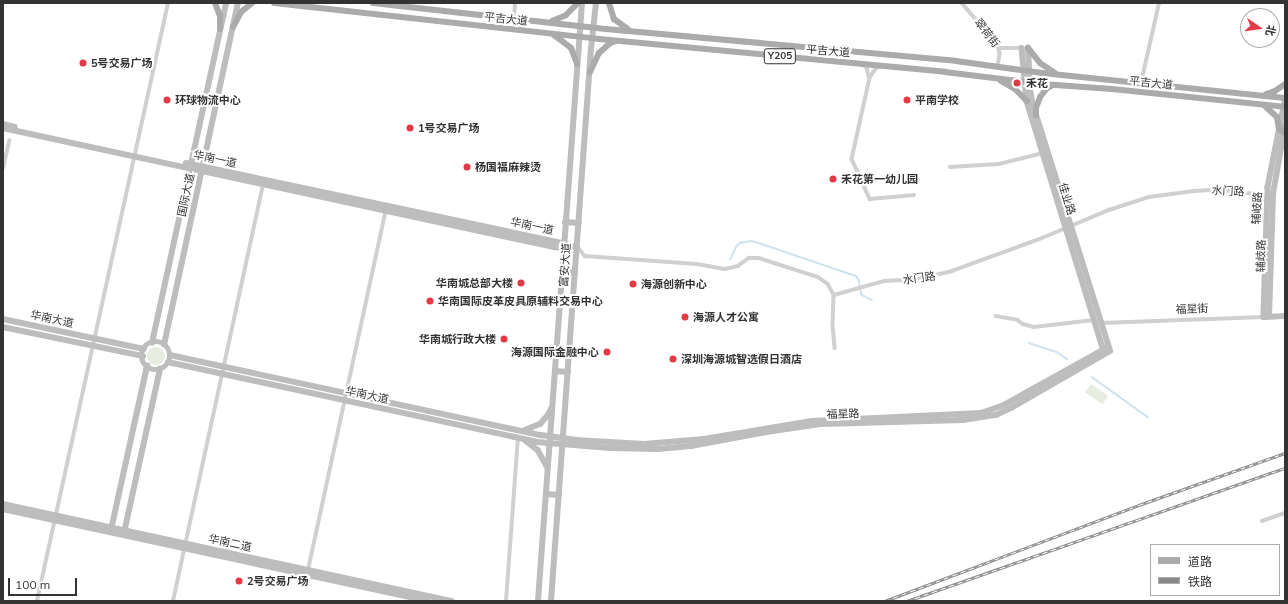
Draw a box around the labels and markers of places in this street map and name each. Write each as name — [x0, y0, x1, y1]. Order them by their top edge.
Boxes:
place label: 5号交易广场 — [91, 56, 153, 70]
marker: 5号交易广场 — [78, 58, 88, 68]
place label: 禾花 — [1026, 76, 1048, 90]
marker: 禾花 — [1011, 77, 1023, 89]
place label: 环球物流中心 — [175, 93, 241, 107]
place label: 平南学校 — [915, 93, 959, 107]
marker: 环球物流中心 — [162, 95, 172, 105]
marker: 平南学校 — [902, 95, 912, 105]
place label: 1号交易广场 — [418, 121, 480, 135]
marker: 1号交易广场 — [405, 123, 415, 133]
place label: 杨国福麻辣烫 — [475, 160, 541, 174]
marker: 杨国福麻辣烫 — [462, 162, 472, 172]
place label: 禾花第一幼儿园 — [841, 172, 918, 186]
marker: 禾花第一幼儿园 — [828, 174, 838, 184]
place label: 华南城总部大楼 — [436, 276, 513, 290]
place label: 海源创新中心 — [641, 277, 707, 291]
marker: 华南城总部大楼 — [516, 278, 526, 288]
marker: 海源创新中心 — [628, 279, 638, 289]
place label: 华南国际皮革皮具原辅料交易中心 — [438, 294, 603, 308]
marker: 华南国际皮革皮具原辅料交易中心 — [425, 296, 435, 306]
place label: 海源人才公寓 — [693, 310, 759, 324]
marker: 海源人才公寓 — [680, 312, 690, 322]
place label: 华南城行政大楼 — [419, 332, 496, 346]
marker: 华南城行政大楼 — [499, 334, 509, 344]
place label: 海源国际金融中心 — [511, 345, 599, 359]
marker: 海源国际金融中心 — [602, 347, 612, 357]
place label: 深圳海源城智选假日酒店 — [681, 352, 802, 366]
marker: 深圳海源城智选假日酒店 — [668, 354, 678, 364]
place label: 2号交易广场 — [247, 574, 309, 588]
marker: 2号交易广场 — [234, 576, 244, 586]

